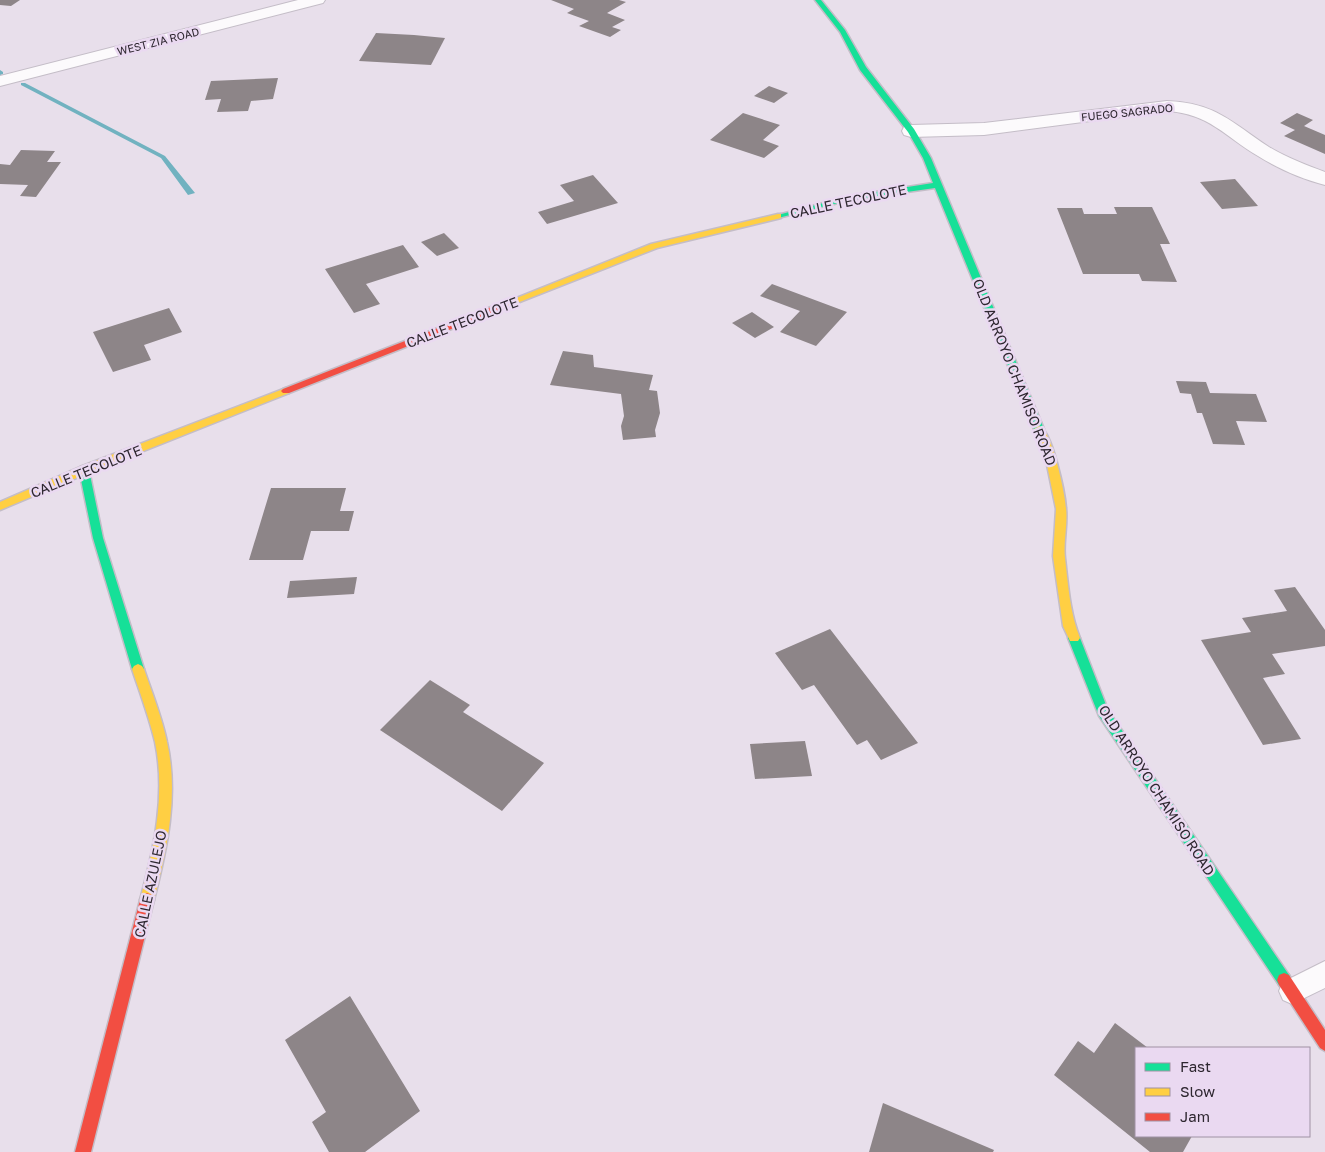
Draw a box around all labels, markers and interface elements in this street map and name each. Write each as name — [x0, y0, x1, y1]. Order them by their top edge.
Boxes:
street label: WEST ZIA ROAD — [115, 24, 201, 58]
street label: FUEGO SAGRADO — [1080, 101, 1174, 123]
street label: CALLE TECOLOTE — [788, 180, 908, 222]
street label: OLD ARROYO CHAMISO ROAD — [970, 276, 1060, 468]
street label: CALLE TECOLOTE — [404, 293, 520, 351]
street label: CALLE TECOLOTE — [28, 441, 144, 501]
street label: OLD ARROYO CHAMISO ROAD — [1095, 702, 1219, 878]
street label: CALLE AZULEJO — [130, 829, 170, 939]
legend — [1135, 1047, 1310, 1137]
text: Fast — [1180, 1057, 1211, 1075]
text: Slow — [1180, 1082, 1215, 1100]
text: Jam — [1180, 1107, 1210, 1125]

